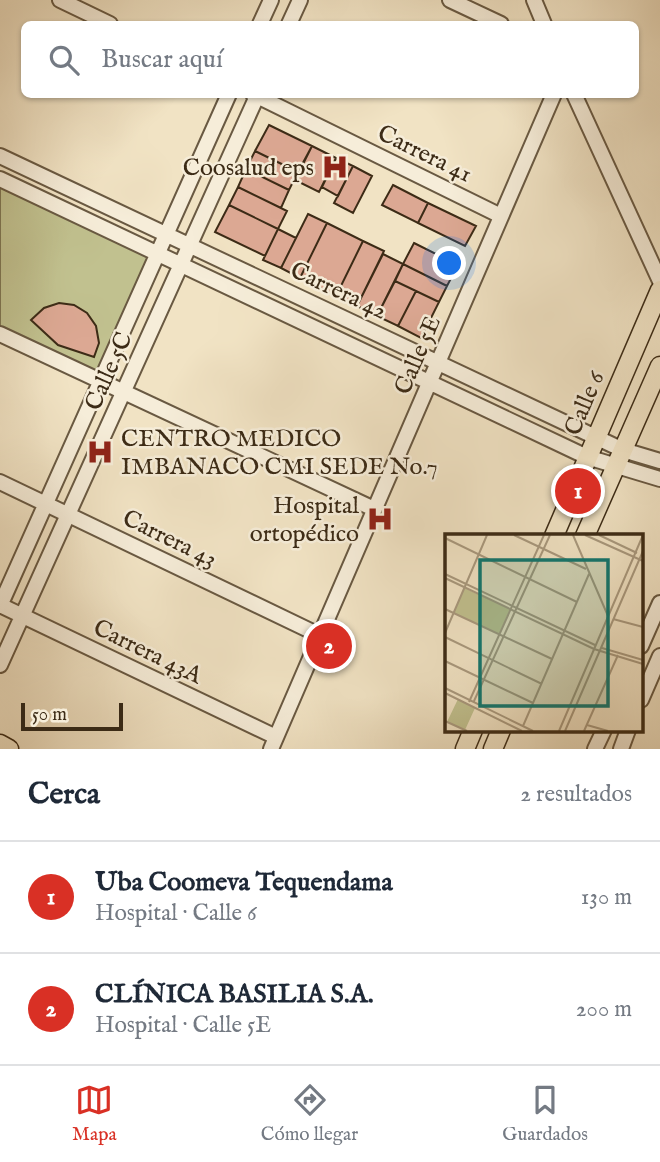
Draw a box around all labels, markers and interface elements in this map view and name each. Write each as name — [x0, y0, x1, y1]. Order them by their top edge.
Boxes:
search box — [21, 21, 639, 98]
icon: search — [45, 41, 83, 79]
text: Buscar aquí — [101, 43, 223, 76]
street label: Carrera 41 — [372, 118, 477, 190]
hospital icon: Coosalud eps — [320, 152, 350, 182]
place label: Coosalud eps — [183, 153, 314, 184]
your location — [432, 246, 466, 280]
street label: Carrera 42 — [285, 255, 392, 327]
street label: Calle 5E — [388, 312, 449, 399]
street label: Calle 5C — [78, 328, 140, 416]
street label: Calle 6 — [558, 366, 613, 440]
place label: CENTRO MEDICO IMBANACO CMI SEDE No.7 — [121, 424, 438, 483]
hospital icon: CENTRO MEDICO IMBANACO CMI SEDE No.7 — [85, 437, 115, 467]
pin: 1 — [555, 465, 601, 517]
place label: Hospital ortopédico — [250, 491, 359, 550]
street label: Carrera 43 — [117, 503, 222, 575]
hospital icon: Hospital ortopédico — [365, 504, 395, 534]
inset map — [445, 534, 642, 732]
street label: Carrera 43A — [88, 613, 208, 692]
pin: 2 — [306, 620, 352, 672]
scale bar — [21, 700, 122, 732]
text: 50 m — [32, 703, 67, 727]
text: Cerca — [28, 776, 100, 814]
text: 2 resultados — [520, 780, 632, 809]
text: Uba Coomeva Tequendama — [95, 866, 393, 899]
text: 1 — [47, 883, 55, 912]
text: 130 m — [581, 883, 632, 912]
text: Hospital · Calle 6 — [95, 899, 257, 928]
text: CLÍNICA BASILIA S.A. — [95, 978, 374, 1011]
text: 2 — [46, 995, 56, 1024]
text: 200 m — [576, 995, 632, 1024]
text: Hospital · Calle 5E — [95, 1011, 271, 1040]
tab: Mapa — [72, 1081, 117, 1147]
tab: Cómo llegar — [261, 1081, 358, 1147]
tab: Guardados — [502, 1081, 588, 1147]

